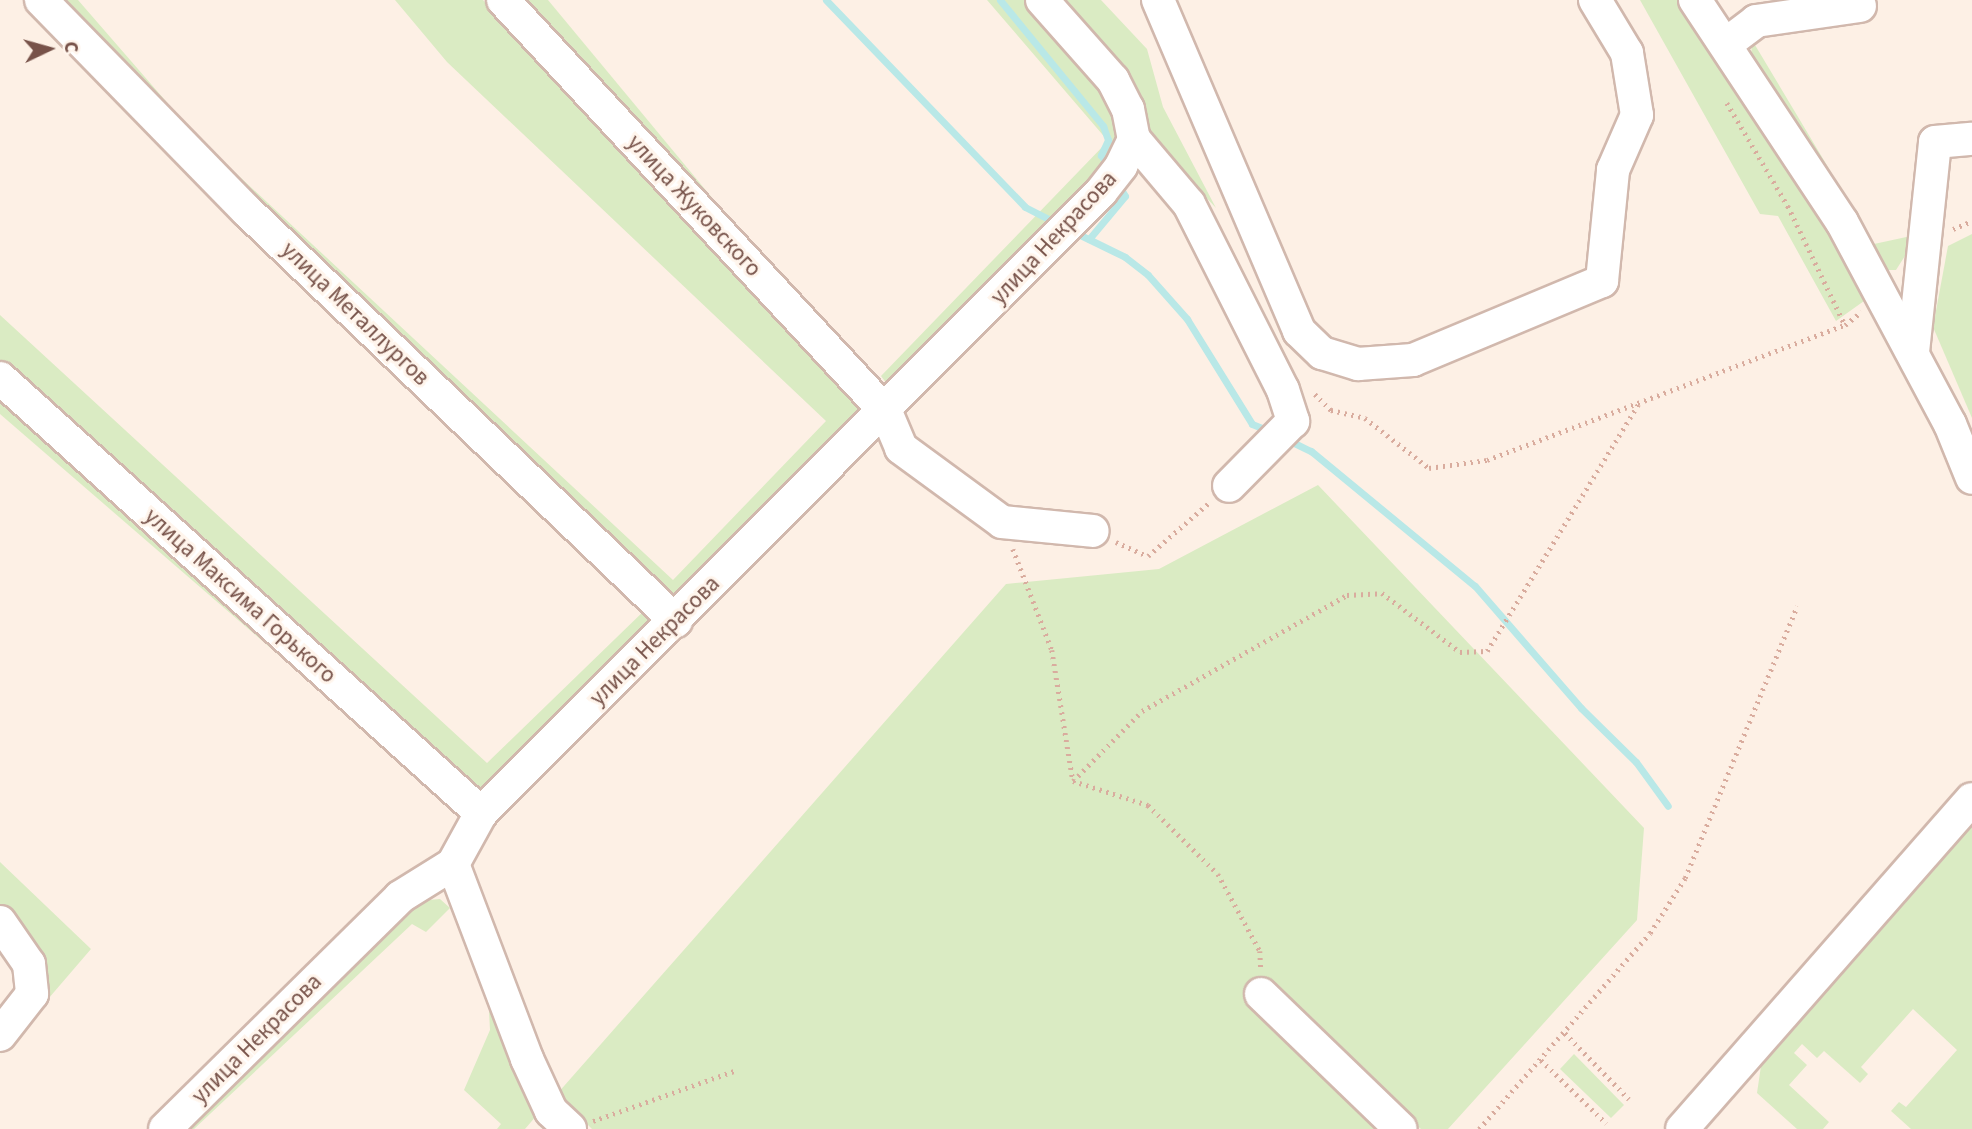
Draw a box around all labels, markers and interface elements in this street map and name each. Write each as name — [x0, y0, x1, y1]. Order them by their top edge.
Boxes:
north arrow — [14, 14, 84, 84]
text: С — [56, 40, 84, 54]
street label: улица Жуковского — [621, 129, 767, 283]
street label: улица Некрасова — [985, 166, 1123, 310]
street label: улица Металлургов — [275, 236, 435, 392]
street label: улица Максима Горького — [138, 503, 342, 689]
street label: улица Некрасова — [584, 570, 726, 712]
street label: улица Некрасова — [186, 968, 328, 1110]

